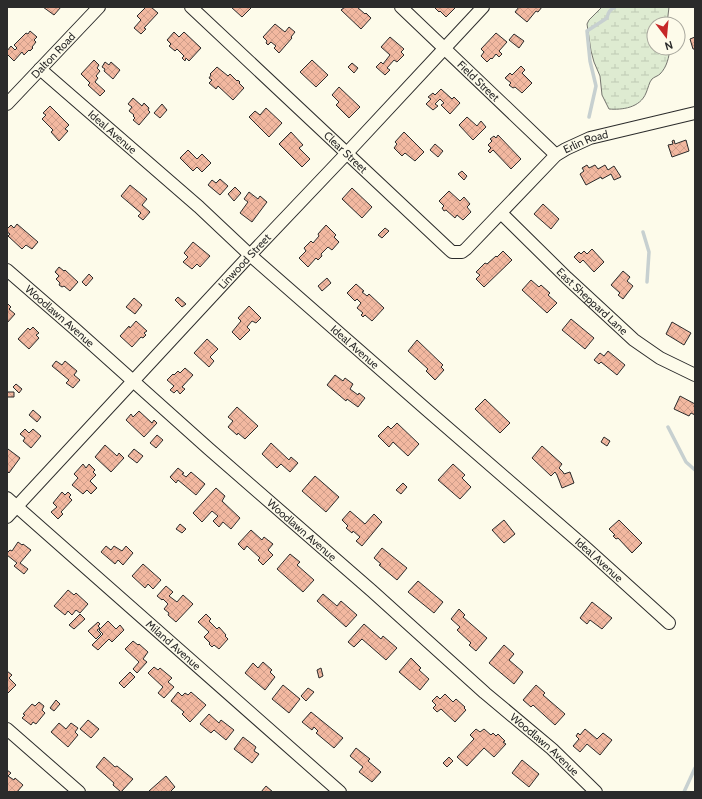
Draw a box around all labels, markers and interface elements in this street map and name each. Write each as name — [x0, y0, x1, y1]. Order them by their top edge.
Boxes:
north arrow — [646, 16, 686, 56]
street label: Dalton Road — [28, 30, 78, 81]
text: N — [663, 38, 674, 53]
street label: Field Street — [454, 57, 503, 104]
street label: Ideal Avenue — [85, 107, 140, 157]
street label: Erlin Road — [561, 127, 609, 156]
street label: Clear Street — [321, 128, 370, 176]
street label: Linwood Street — [215, 230, 274, 292]
street label: East Sheppard Lane — [554, 265, 631, 338]
street label: Woodlawn Avenue — [22, 282, 98, 350]
street label: Ideal Avenue — [328, 322, 382, 372]
street label: Woodlawn Avenue — [264, 496, 340, 564]
street label: Ideal Avenue — [572, 535, 626, 585]
street label: Miland Avenue — [143, 617, 204, 673]
street label: Woodlawn Avenue — [507, 710, 582, 779]

